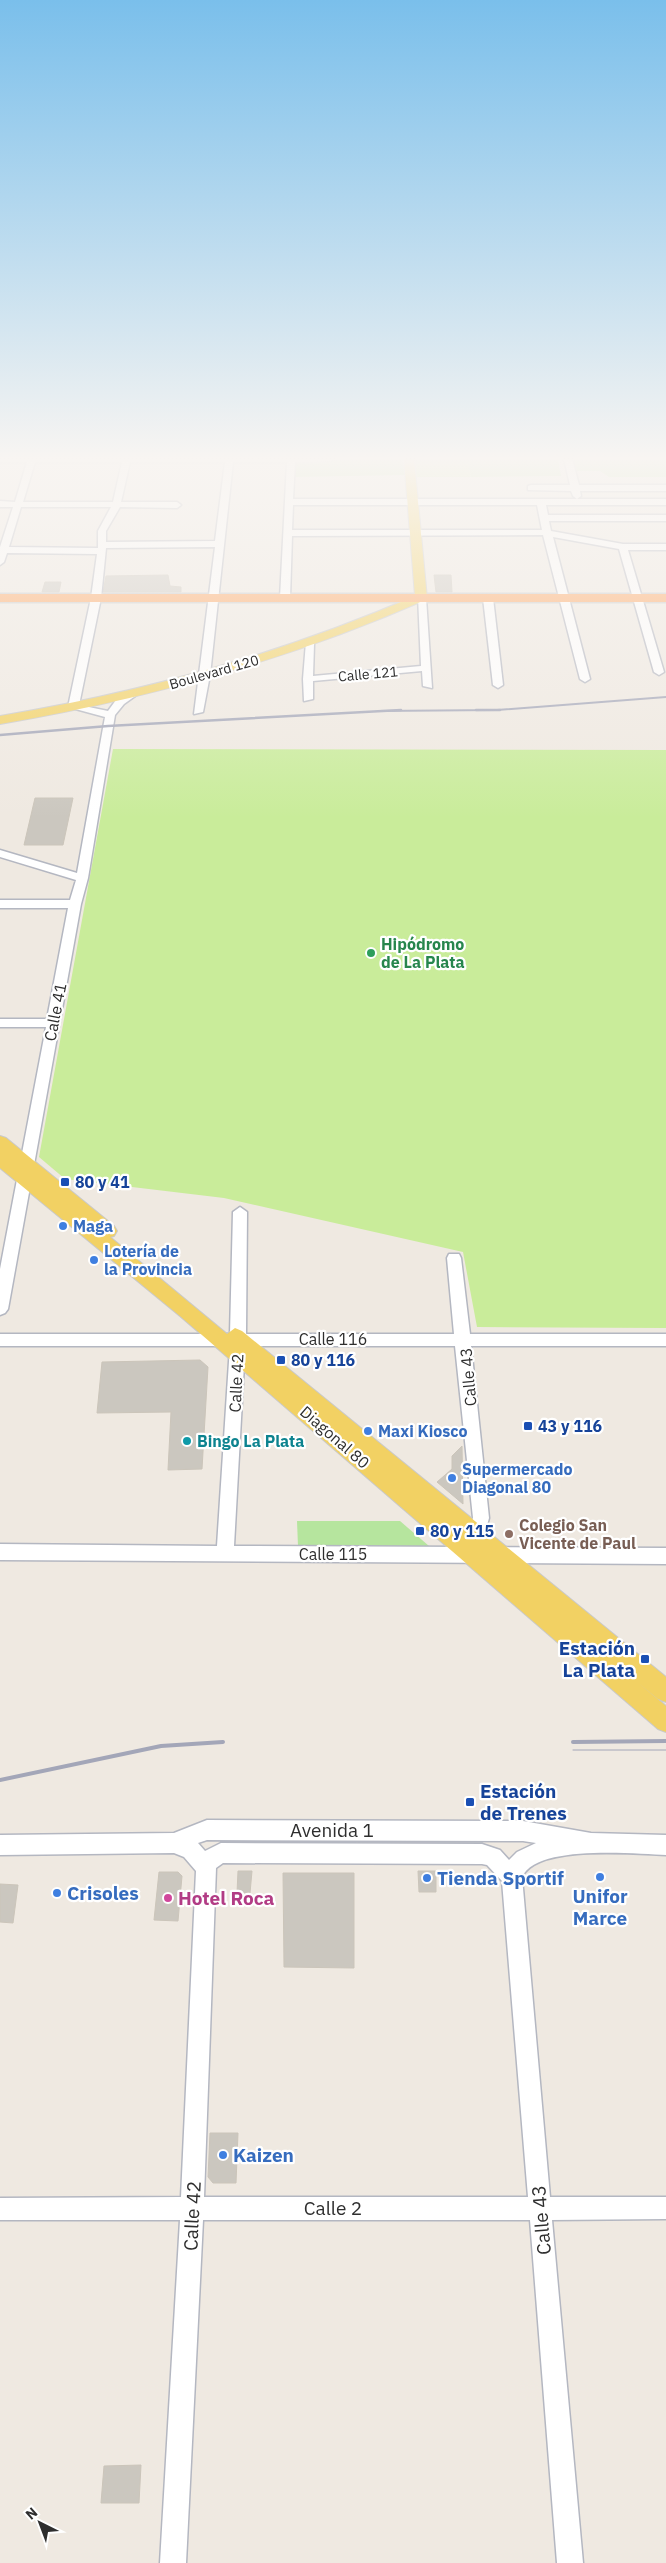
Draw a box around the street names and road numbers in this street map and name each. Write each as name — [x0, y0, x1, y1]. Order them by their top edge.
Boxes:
street label: Boulevard 120 — [167, 651, 261, 693]
street label: Calle 121 — [337, 662, 399, 686]
street label: Calle 41 — [40, 981, 70, 1043]
street label: Calle 116 — [299, 1329, 367, 1349]
street label: Calle 43 — [455, 1347, 481, 1407]
street label: Calle 42 — [224, 1353, 248, 1413]
street label: Diagonal 80 — [296, 1401, 374, 1473]
street label: Calle 115 — [299, 1544, 367, 1564]
street label: Avenida 1 — [290, 1818, 374, 1842]
street label: Calle 42 — [178, 2180, 206, 2252]
street label: Calle 43 — [526, 2184, 556, 2256]
street label: Calle 2 — [304, 2196, 362, 2220]

